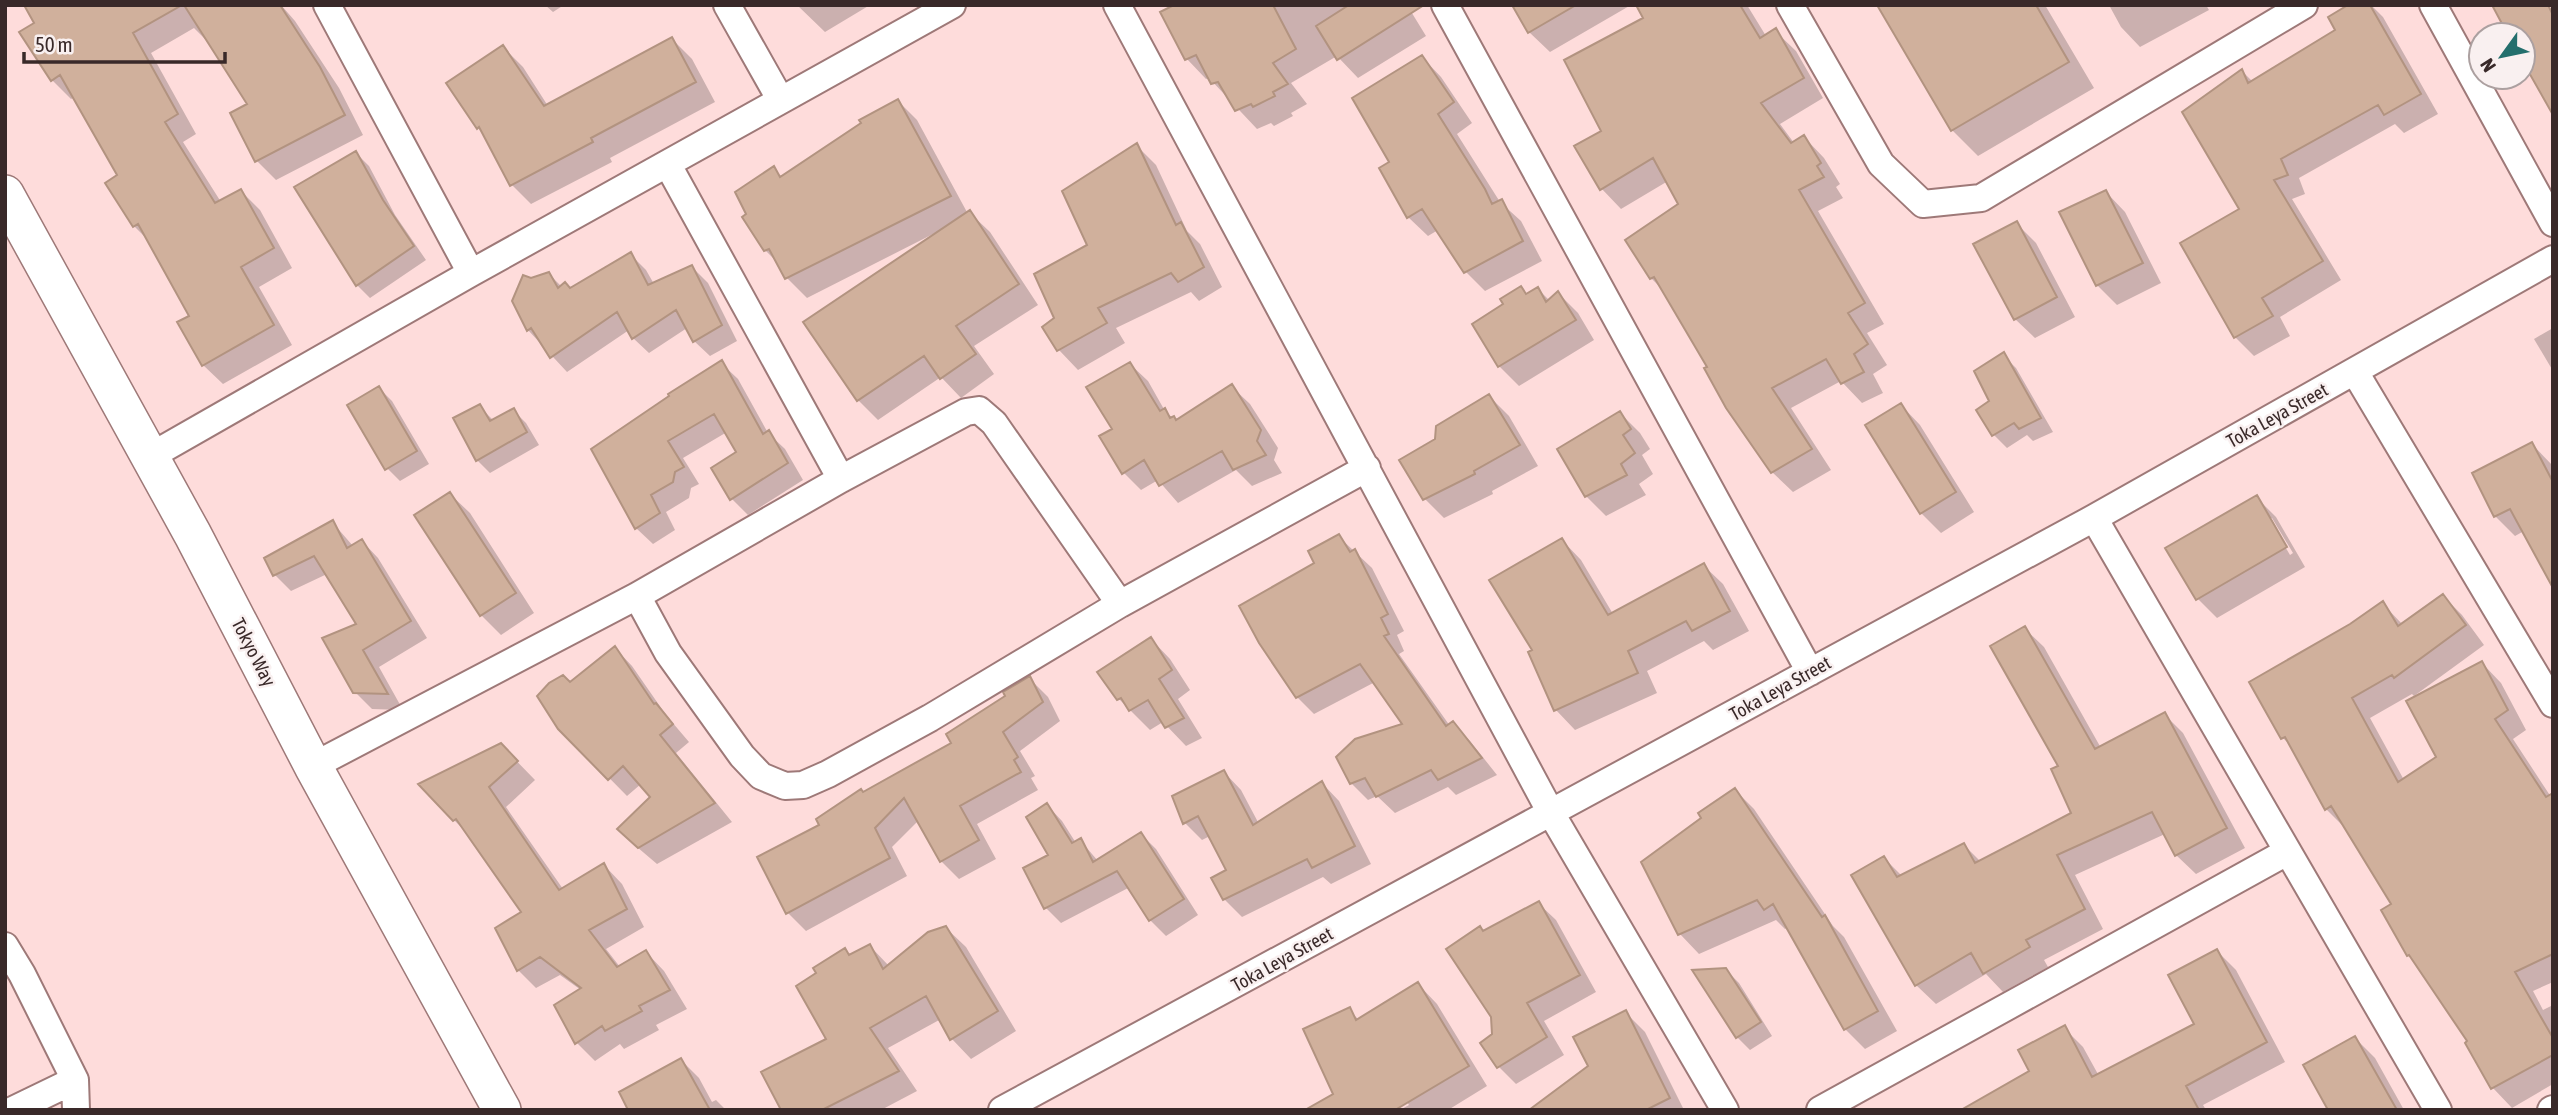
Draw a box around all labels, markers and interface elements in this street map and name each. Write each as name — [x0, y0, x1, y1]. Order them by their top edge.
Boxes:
scale bar — [24, 21, 226, 65]
north arrow — [2467, 21, 2537, 91]
text: 50 m — [35, 32, 73, 56]
text: N — [2475, 55, 2500, 76]
street label: Toka Leya Street — [2222, 378, 2332, 452]
street label: Tokyo Way — [228, 614, 281, 690]
street label: Toka Leya Street — [1725, 651, 1835, 725]
street label: Toka Leya Street — [1227, 922, 1337, 996]

